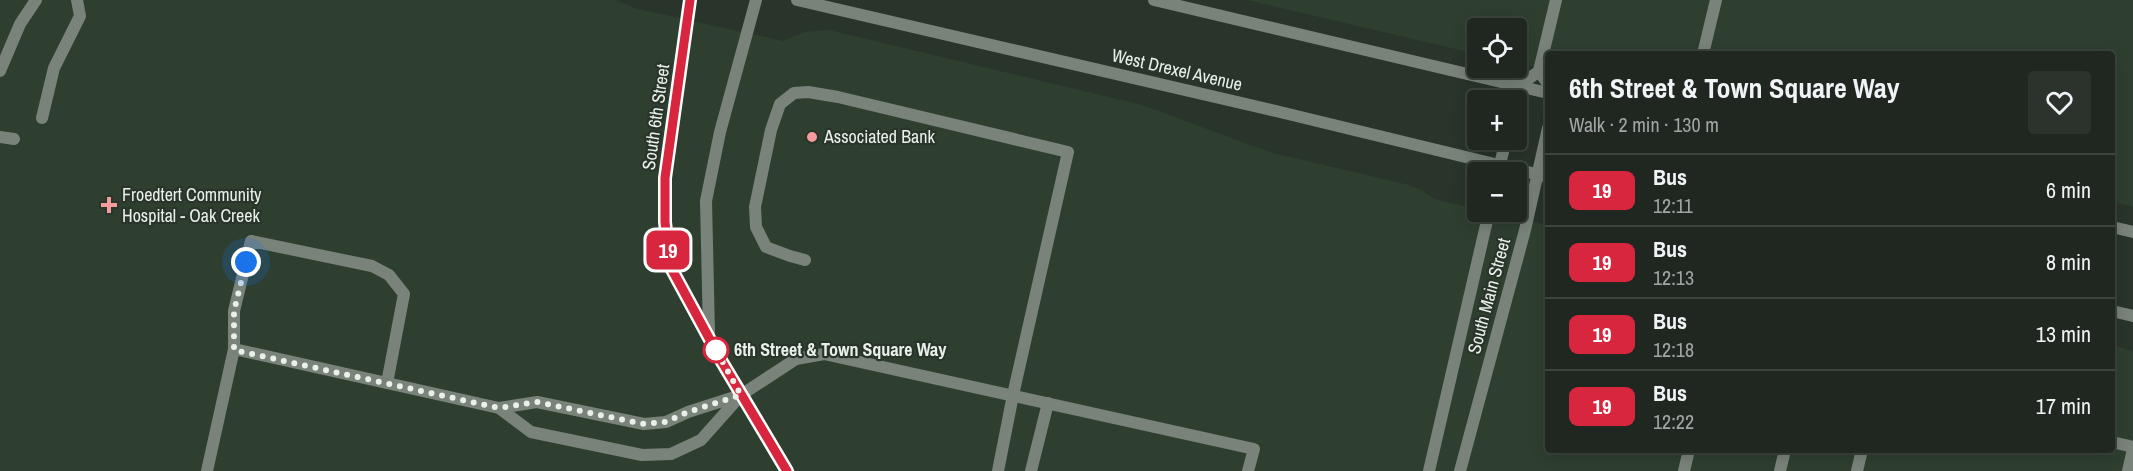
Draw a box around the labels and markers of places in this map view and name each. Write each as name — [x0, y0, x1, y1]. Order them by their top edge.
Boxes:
place label: Associated Bank — [823, 124, 935, 149]
marker: Associated Bank — [805, 130, 819, 144]
place label: Froedtert Community Hospital - Oak Creek — [122, 182, 262, 228]
marker: Froedtert Community Hospital - Oak Creek — [100, 196, 118, 214]
marker: 6th Street & Town Square Way — [703, 337, 729, 363]
place label: 6th Street & Town Square Way — [734, 337, 947, 362]

